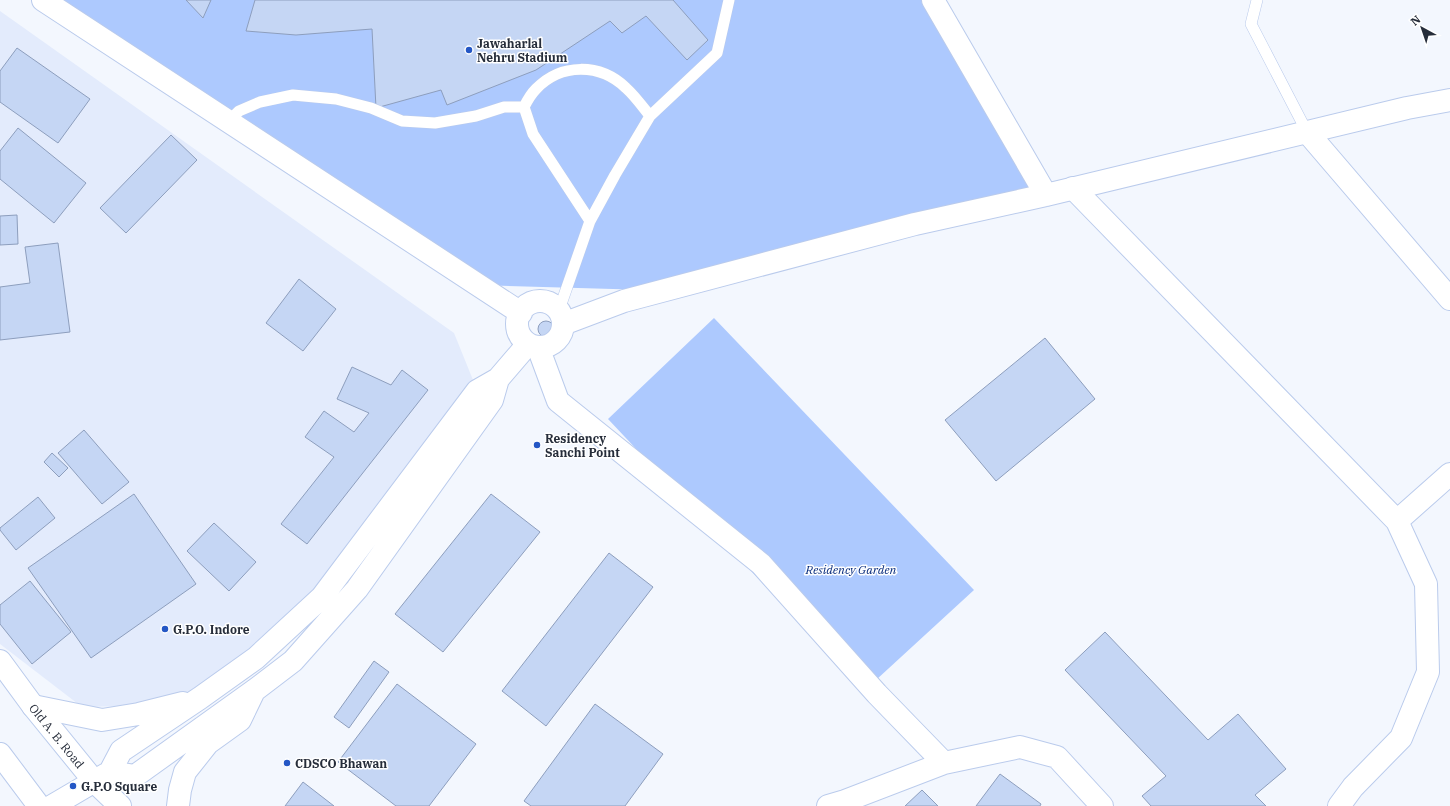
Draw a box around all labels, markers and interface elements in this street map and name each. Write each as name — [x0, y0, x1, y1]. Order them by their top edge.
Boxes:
north arrow — [1402, 8, 1442, 48]
text: N — [1408, 12, 1424, 28]
place label: Jawaharlal Nehru Stadium — [477, 36, 568, 65]
marker: Jawaharlal Nehru Stadium — [464, 45, 474, 55]
place label: Residency Sanchi Point — [545, 431, 620, 460]
marker: Residency Sanchi Point — [532, 440, 542, 450]
park label: Residency Garden — [805, 562, 897, 577]
place label: G.P.O. Indore — [173, 622, 250, 637]
marker: G.P.O. Indore — [160, 624, 170, 634]
street label: Old A. B. Road — [26, 700, 88, 771]
place label: CDSCO Bhawan — [295, 756, 387, 771]
marker: CDSCO Bhawan — [282, 758, 292, 768]
place label: G.P.O Square — [81, 779, 157, 794]
marker: G.P.O Square — [68, 781, 78, 791]

